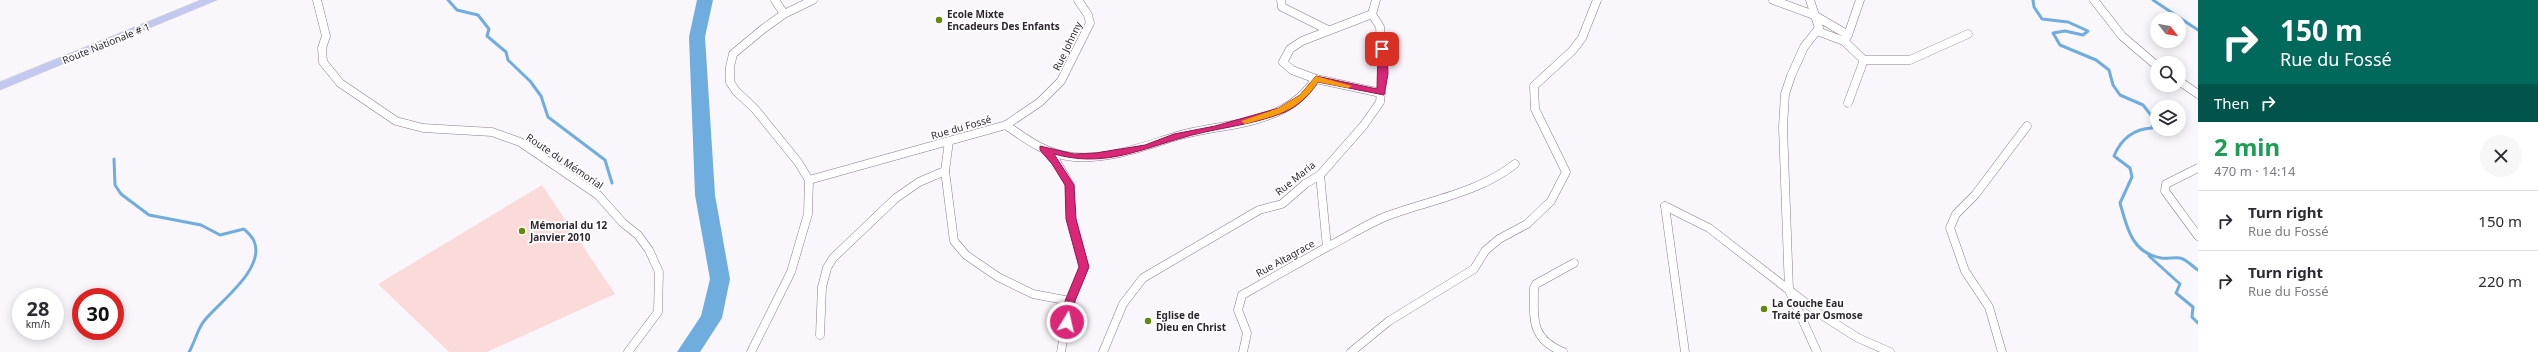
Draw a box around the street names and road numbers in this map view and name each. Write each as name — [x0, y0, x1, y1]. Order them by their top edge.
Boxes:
street label: Rue Johnny — [1049, 18, 1085, 73]
street label: Route Nationale # 1 — [60, 19, 152, 67]
street label: Rue du Fossé — [929, 112, 993, 142]
street label: Route du Mémorial — [524, 130, 606, 192]
street label: Rue Maria — [1272, 158, 1318, 198]
street label: Rue Altagrace — [1253, 236, 1317, 280]

